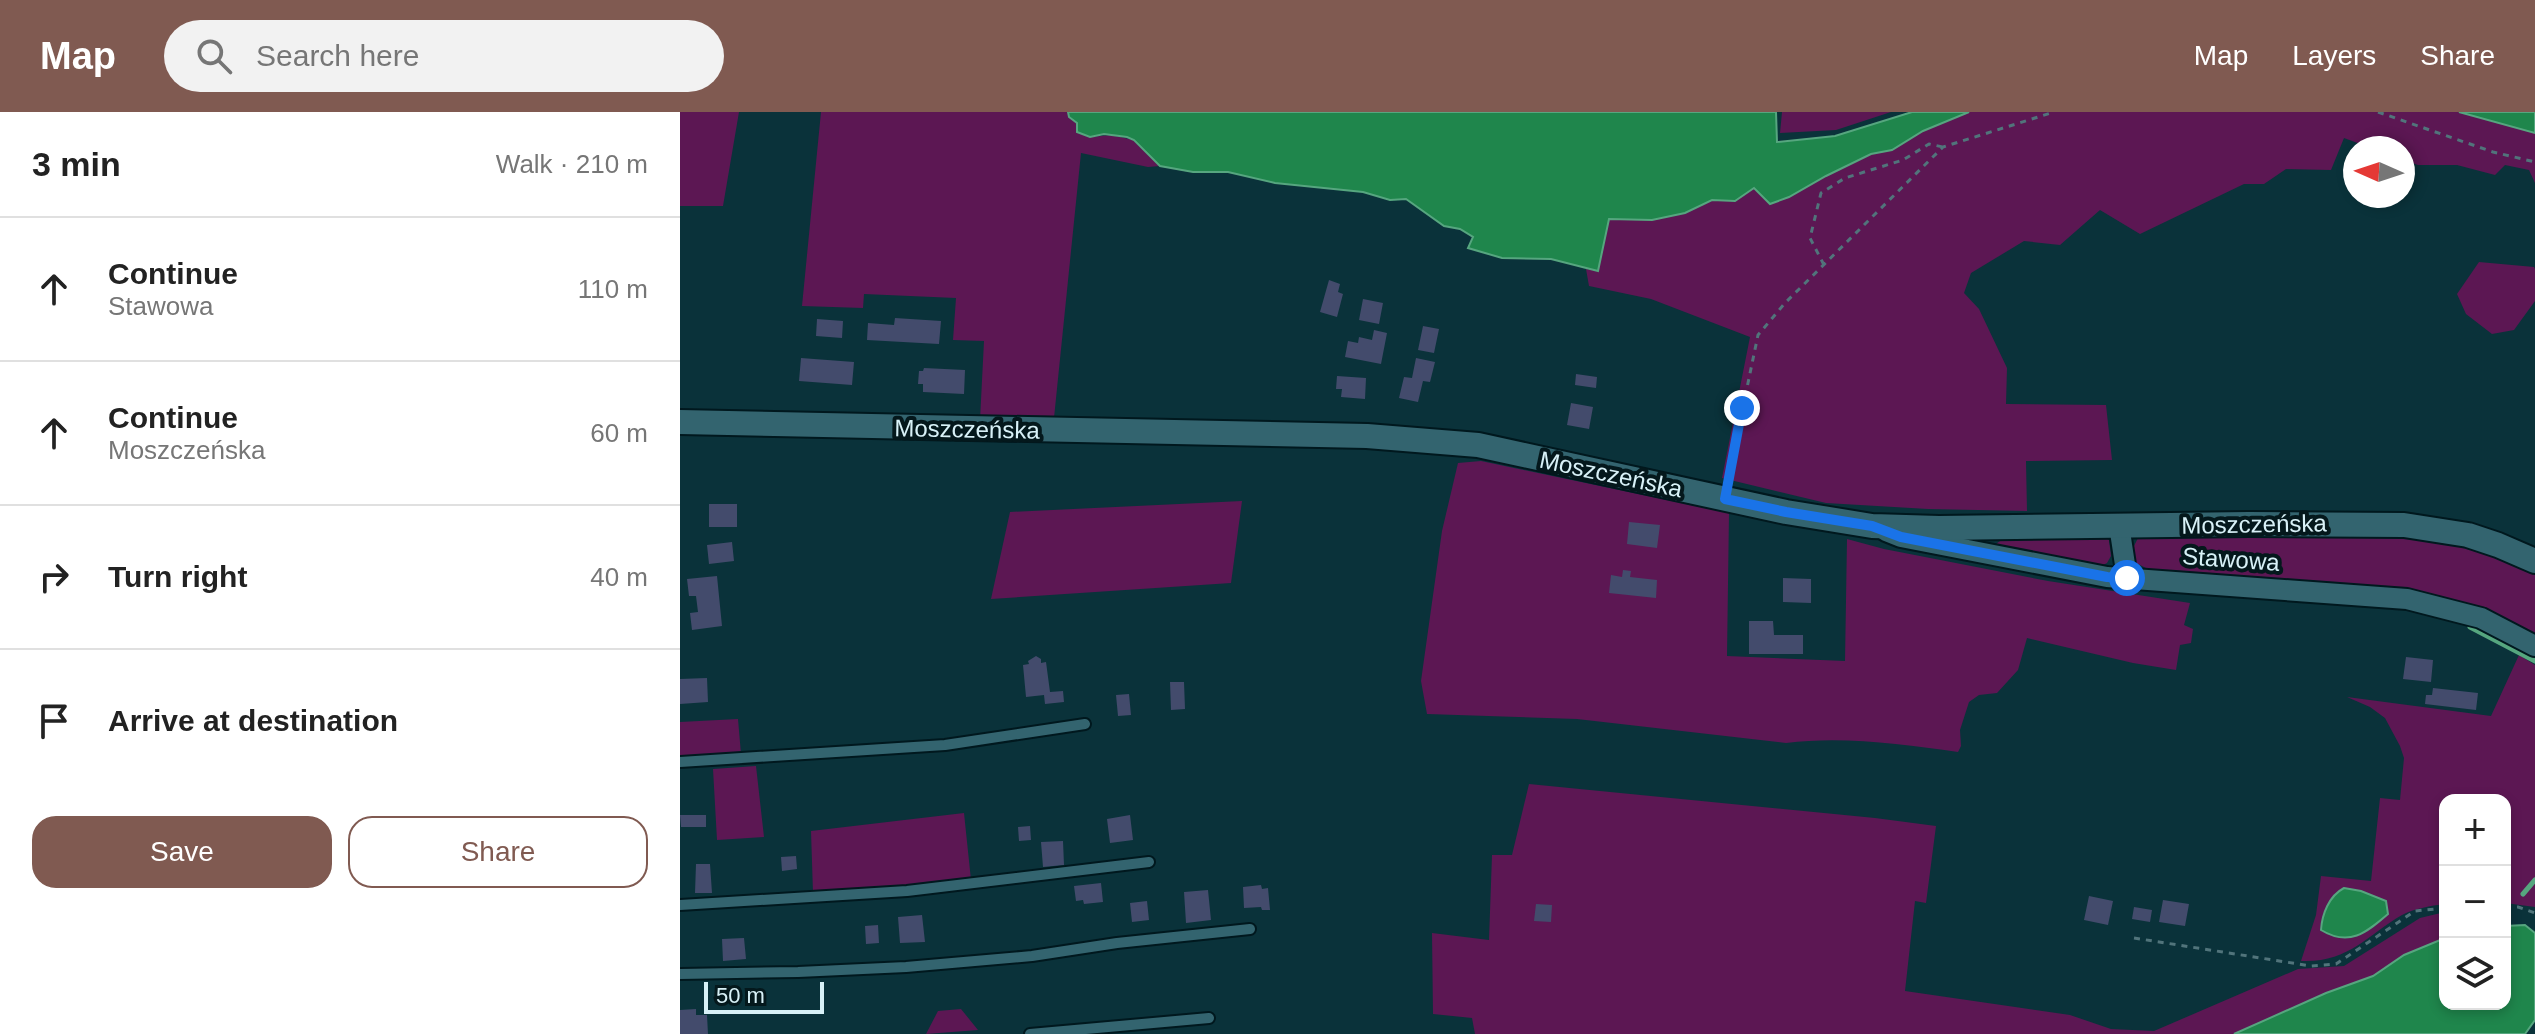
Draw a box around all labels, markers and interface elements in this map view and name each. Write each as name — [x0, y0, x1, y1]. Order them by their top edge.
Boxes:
search box — [164, 20, 724, 92]
icon: search — [192, 34, 236, 78]
text: Map — [40, 35, 116, 77]
text: Search here — [256, 39, 419, 72]
text: Map — [2194, 40, 2248, 71]
text: Layers — [2292, 40, 2376, 71]
text: Share — [2420, 40, 2495, 71]
north arrow — [2343, 136, 2415, 208]
text: 3 min — [32, 145, 121, 183]
text: Walk · 210 m — [496, 149, 648, 179]
text: Continue — [108, 257, 238, 290]
icon: ahead — [32, 267, 76, 311]
text: 110 m — [578, 274, 648, 304]
text: Stawowa — [108, 291, 214, 321]
route end — [1724, 390, 1760, 426]
text: Continue — [108, 401, 238, 434]
icon: ahead — [32, 411, 76, 455]
street label: Moszczeńska — [894, 414, 1041, 444]
text: 60 m — [590, 418, 648, 448]
text: Moszczeńska — [108, 435, 266, 465]
street label: Moszczeńska — [1537, 446, 1686, 502]
street label: Moszczeńska — [2181, 509, 2328, 539]
street label: Stawowa — [2181, 542, 2281, 576]
icon: right — [32, 555, 76, 599]
text: Turn right — [108, 560, 247, 593]
route start — [2109, 560, 2145, 596]
text: 40 m — [590, 562, 648, 592]
icon: arrive — [32, 699, 76, 743]
text: Arrive at destination — [108, 704, 398, 737]
map controls — [2439, 794, 2511, 1010]
button: + — [2439, 794, 2511, 866]
button: Save — [32, 816, 332, 888]
button: Share — [348, 816, 648, 888]
button: − — [2439, 866, 2511, 938]
button: layers — [2439, 938, 2511, 1010]
scale bar — [704, 978, 824, 1014]
text: 50 m — [716, 983, 765, 1008]

